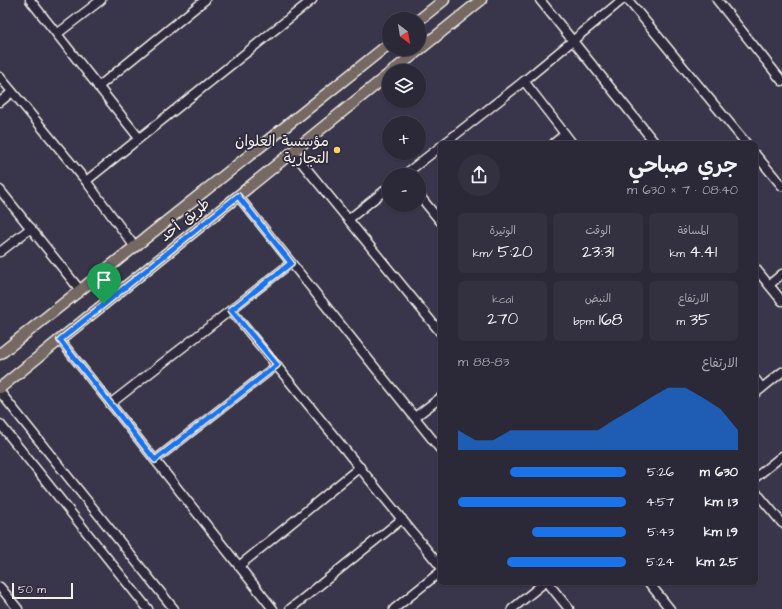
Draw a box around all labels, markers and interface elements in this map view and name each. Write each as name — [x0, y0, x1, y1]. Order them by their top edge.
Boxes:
north arrow — [382, 12, 426, 56]
map controls — [382, 12, 426, 212]
button: layers — [382, 64, 426, 108]
button: + — [382, 116, 426, 160]
place label: مؤسسة العلوان التجارية — [235, 131, 329, 169]
marker: مؤسسة العلوان التجارية — [332, 145, 342, 155]
text: جري صباحي — [629, 150, 738, 181]
button: share — [458, 154, 500, 196]
button: − — [382, 168, 426, 212]
text: 08:40 · 7 × 630 m — [627, 181, 738, 199]
street label: طريق أحد — [155, 193, 215, 247]
text: الوتيرة — [489, 223, 516, 238]
text: الوقت — [585, 223, 611, 238]
text: المسافة — [678, 223, 709, 238]
text: 5:20 — [497, 240, 533, 264]
text: 23:31 — [582, 240, 614, 264]
text: 4.41 — [689, 240, 717, 264]
text: /km — [473, 246, 497, 261]
text: km — [670, 246, 689, 261]
pin — [87, 263, 121, 304]
icon: arrive — [93, 269, 115, 291]
text: النبض — [585, 291, 611, 306]
text: الارتفاع — [678, 291, 709, 306]
text: kcal — [492, 292, 513, 307]
text: 270 — [487, 307, 518, 331]
text: 168 — [599, 308, 623, 332]
text: 35 — [689, 308, 710, 332]
text: bpm — [573, 314, 599, 329]
text: m — [677, 314, 689, 329]
text: 83–88 m — [458, 353, 509, 371]
text: الارتفاع — [702, 354, 738, 372]
text: 5:26 — [647, 463, 674, 481]
text: 630 m — [700, 463, 738, 481]
text: 4:57 — [646, 493, 674, 511]
text: 1.3 km — [705, 493, 738, 511]
text: 5:43 — [647, 523, 674, 541]
text: 1.9 km — [704, 523, 738, 541]
text: 5:24 — [646, 553, 674, 571]
text: 2.5 km — [696, 553, 738, 571]
scale bar — [12, 581, 73, 600]
text: 50 m — [18, 582, 46, 597]

